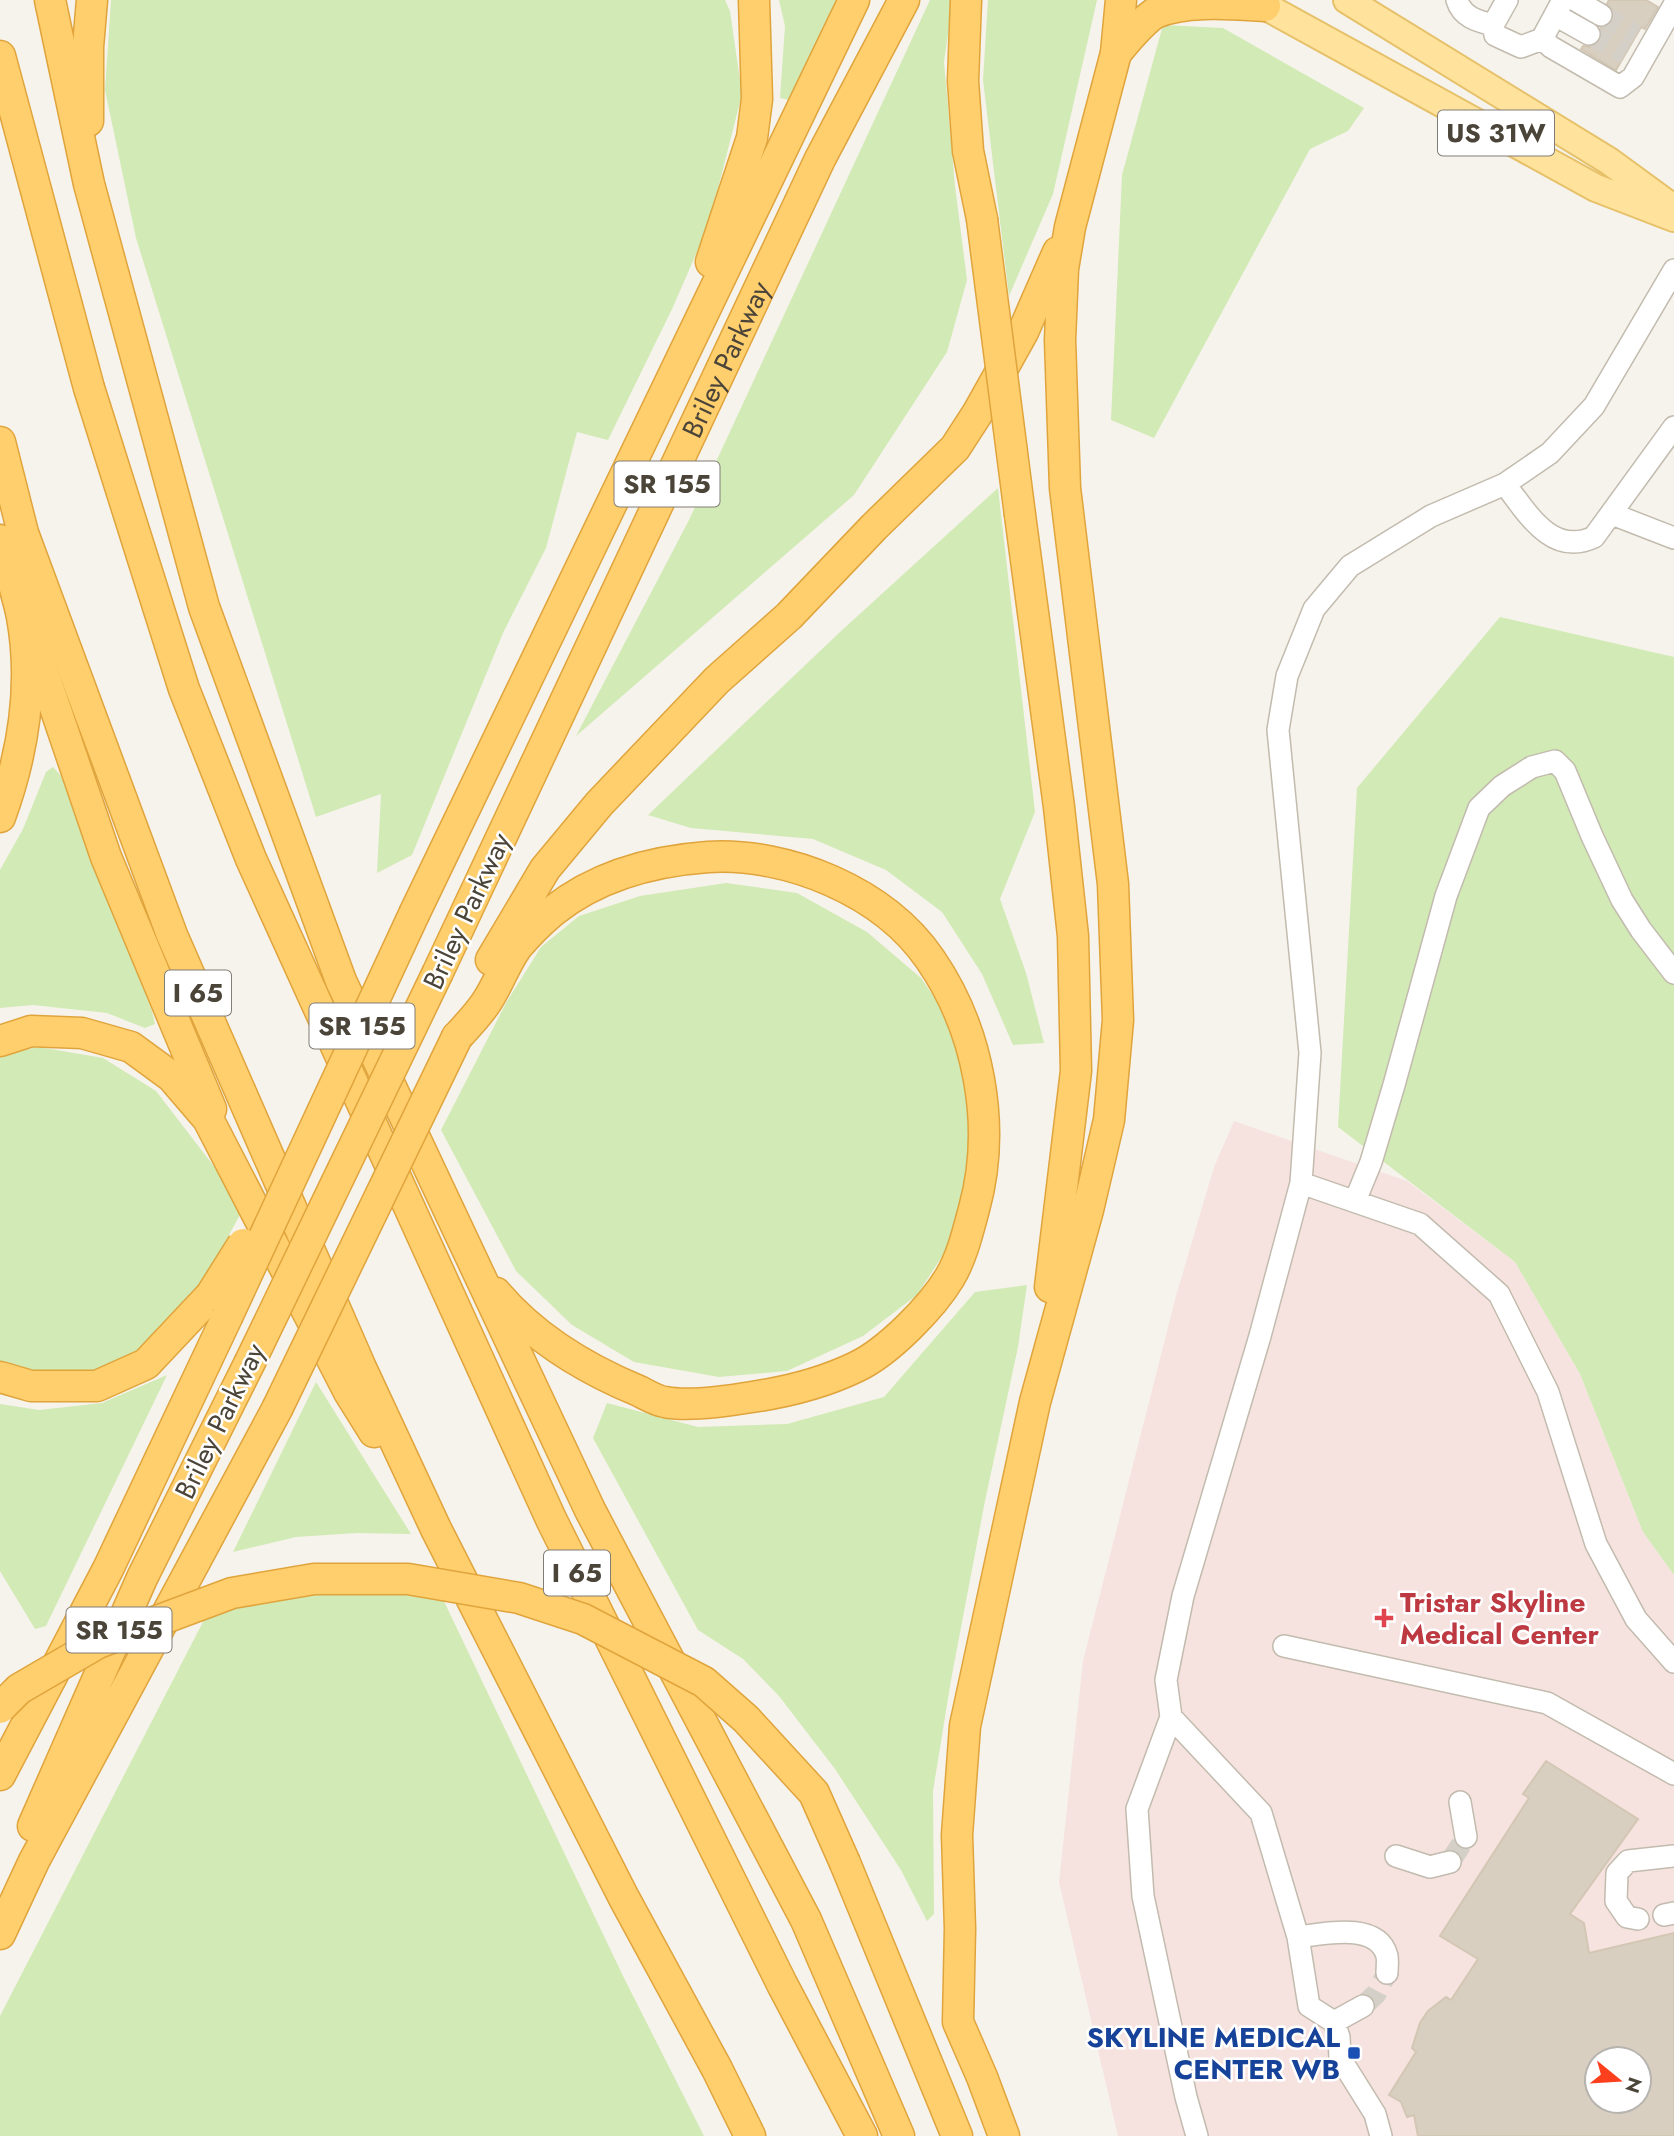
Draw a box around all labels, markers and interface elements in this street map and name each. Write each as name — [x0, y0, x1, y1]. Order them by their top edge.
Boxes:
road number: US 31W — [1438, 110, 1554, 156]
street label: Briley Parkway — [671, 274, 781, 444]
road number: SR 155 — [614, 462, 720, 506]
street label: Briley Parkway — [413, 825, 522, 996]
road number: I 65 — [165, 970, 231, 1016]
road number: SR 155 — [310, 1004, 414, 1049]
street label: Briley Parkway — [165, 1336, 276, 1506]
road number: I 65 — [544, 1550, 610, 1596]
place label: Tristar Skyline Medical Center — [1400, 1582, 1600, 1655]
road number: SR 155 — [66, 1608, 172, 1652]
marker: Tristar Skyline Medical Center — [1374, 1608, 1394, 1628]
place label: SKYLINE MEDICAL CENTER WB — [1086, 2017, 1340, 2090]
marker: SKYLINE MEDICAL CENTER WB — [1346, 2045, 1362, 2061]
north arrow — [1583, 2045, 1653, 2115]
text: N — [1619, 2074, 1649, 2096]

